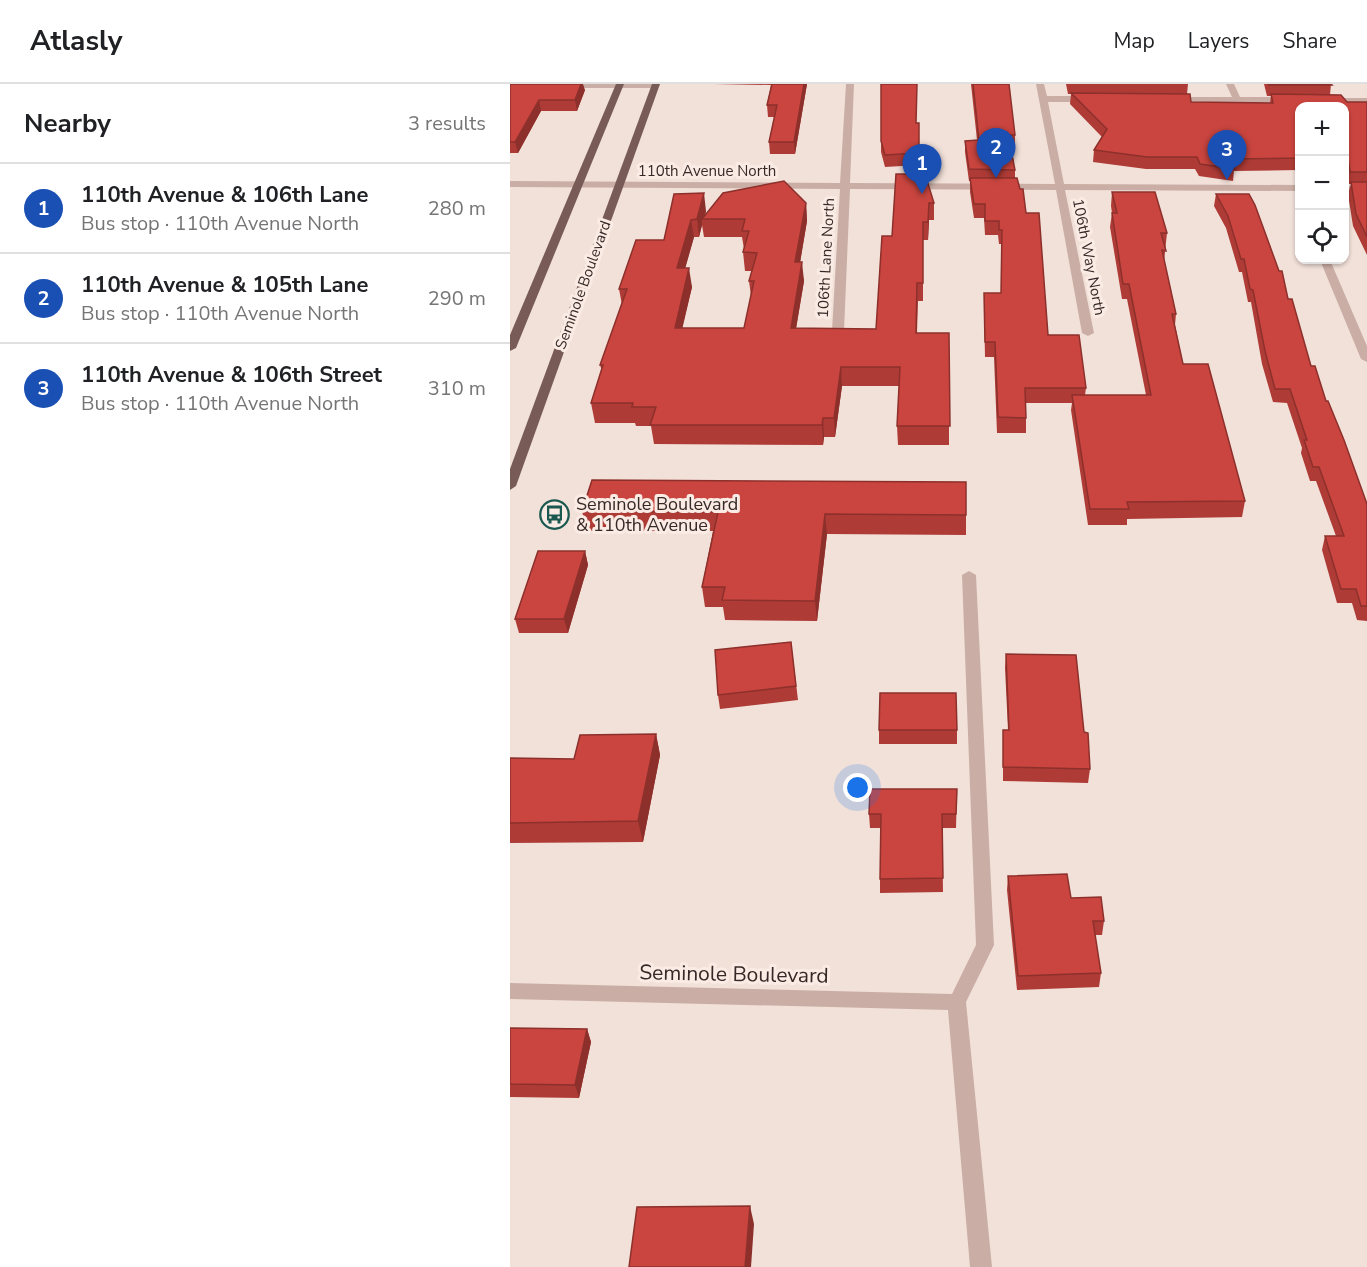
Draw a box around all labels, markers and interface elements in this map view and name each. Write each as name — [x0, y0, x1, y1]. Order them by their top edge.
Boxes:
text: Atlasly — [30, 22, 122, 60]
text: Map — [1113, 27, 1155, 55]
text: Layers — [1188, 27, 1249, 55]
text: Share — [1282, 27, 1337, 55]
map controls — [1295, 102, 1349, 264]
button: + — [1295, 102, 1349, 156]
text: Nearby — [24, 106, 111, 141]
text: 3 results — [408, 110, 486, 137]
pin: 2 — [976, 128, 1016, 178]
pin: 3 — [1208, 130, 1246, 180]
pin: 1 — [902, 144, 942, 194]
button: − — [1295, 156, 1349, 210]
street label: 110th Avenue North — [638, 161, 776, 181]
text: 110th Avenue & 106th Lane — [81, 180, 368, 210]
text: 1 — [38, 195, 50, 222]
text: 280 m — [428, 195, 486, 222]
street label: 106th Way North — [1068, 197, 1110, 317]
street label: 106th Lane North — [813, 198, 839, 318]
text: Bus stop · 110th Avenue North — [81, 210, 359, 237]
button: locate — [1295, 210, 1349, 264]
street label: Seminole Boulevard — [550, 218, 616, 352]
text: 110th Avenue & 105th Lane — [81, 270, 368, 300]
text: 2 — [38, 285, 50, 312]
text: 290 m — [428, 285, 486, 312]
text: Bus stop · 110th Avenue North — [81, 300, 359, 327]
text: 110th Avenue & 106th Street — [81, 360, 382, 390]
text: 3 — [38, 375, 50, 402]
text: 310 m — [428, 375, 486, 402]
text: Bus stop · 110th Avenue North — [81, 390, 359, 417]
place label: Seminole Boulevard & 110th Avenue — [576, 492, 738, 537]
bus stop icon: Seminole Boulevard & 110th Avenue — [539, 498, 571, 530]
your location — [843, 773, 872, 802]
street label: Seminole Boulevard — [639, 958, 829, 990]

